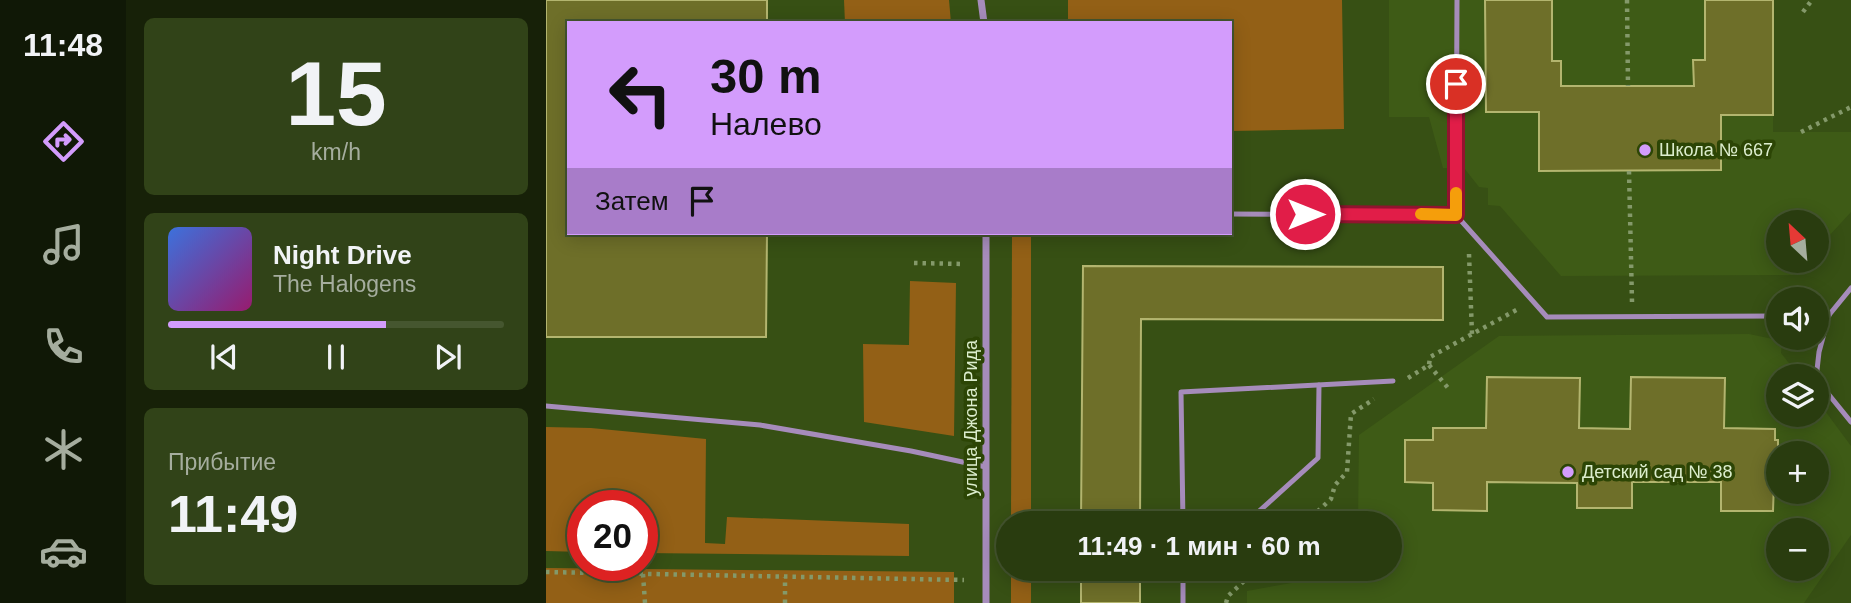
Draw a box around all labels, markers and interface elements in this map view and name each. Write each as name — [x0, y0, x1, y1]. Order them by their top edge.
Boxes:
text: 11:48 — [23, 27, 103, 63]
text: 15 — [285, 43, 387, 144]
icon: left — [595, 49, 686, 140]
text: 30 m — [710, 49, 822, 103]
pin — [1426, 54, 1486, 114]
icon: arrive — [1437, 65, 1475, 103]
text: Налево — [710, 106, 822, 142]
icon: directions — [39, 117, 88, 166]
text: km/h — [311, 139, 361, 165]
place label: Школа № 667 — [1659, 140, 1773, 160]
marker: Школа № 667 — [1637, 142, 1653, 158]
position arrow — [1268, 177, 1342, 251]
icon: arrive — [683, 182, 721, 220]
text: Затем — [595, 186, 669, 216]
north arrow — [1766, 210, 1829, 273]
map controls — [1766, 210, 1829, 581]
icon: music — [39, 220, 88, 269]
text: Night Drive — [273, 240, 412, 270]
text: The Halogens — [273, 271, 416, 297]
button: sound — [1766, 287, 1829, 350]
icon: phone — [39, 322, 88, 371]
icon: previous — [205, 338, 243, 376]
icon: pause — [317, 338, 355, 376]
icon: next — [429, 338, 467, 376]
street label: улица Джона Рида — [961, 339, 981, 496]
button: layers — [1766, 364, 1829, 427]
icon: climate — [39, 425, 88, 474]
button: + — [1766, 441, 1829, 504]
text: Прибытие — [168, 449, 276, 475]
place label: Детский сад № 38 — [1582, 462, 1732, 482]
marker: Детский сад № 38 — [1560, 464, 1576, 480]
text: 11:49 — [168, 485, 298, 543]
speed limit sign: 20 — [567, 490, 658, 581]
button: − — [1766, 518, 1829, 581]
icon: car — [39, 527, 88, 576]
text: 11:49 · 1 мин · 60 m — [1077, 531, 1321, 561]

